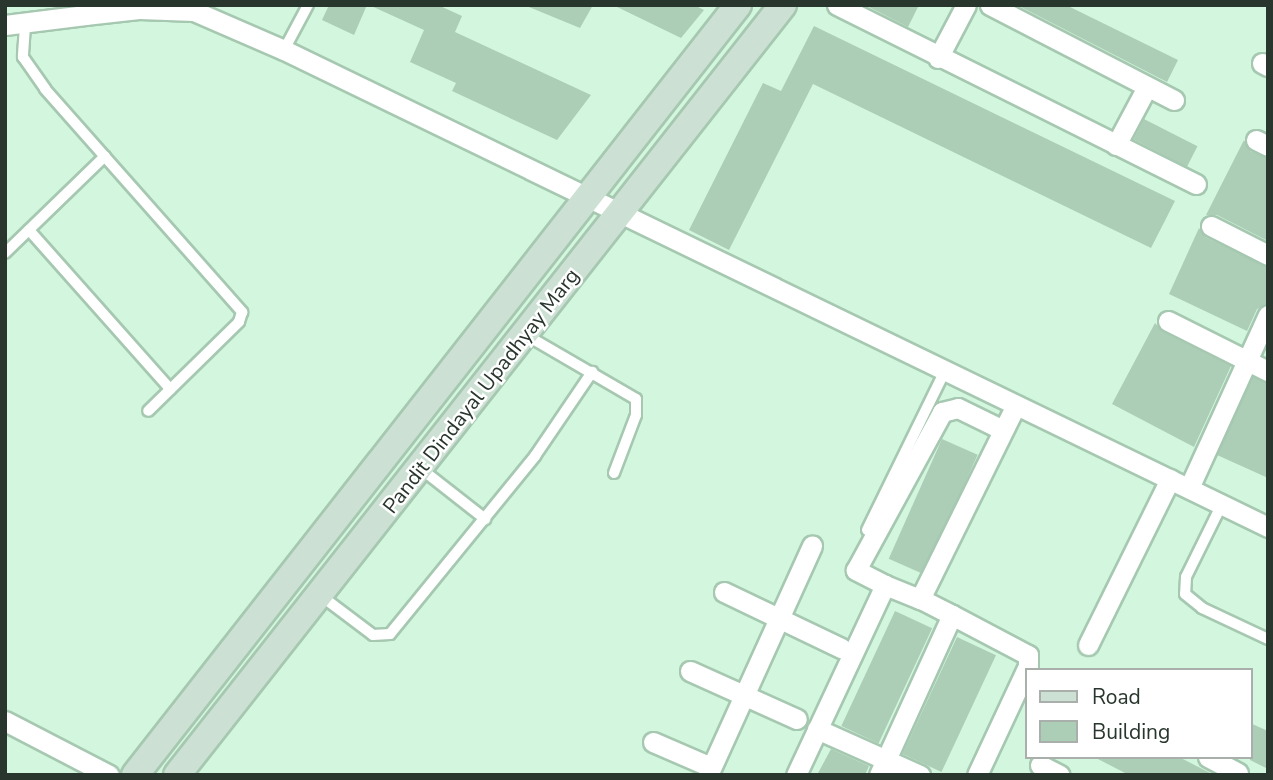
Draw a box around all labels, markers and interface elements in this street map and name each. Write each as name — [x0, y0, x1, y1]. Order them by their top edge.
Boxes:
street label: Pandit Dindayal Upadhyay Marg — [377, 263, 585, 519]
legend — [1024, 668, 1252, 759]
text: Road — [1092, 683, 1141, 711]
text: Building — [1092, 718, 1170, 746]

